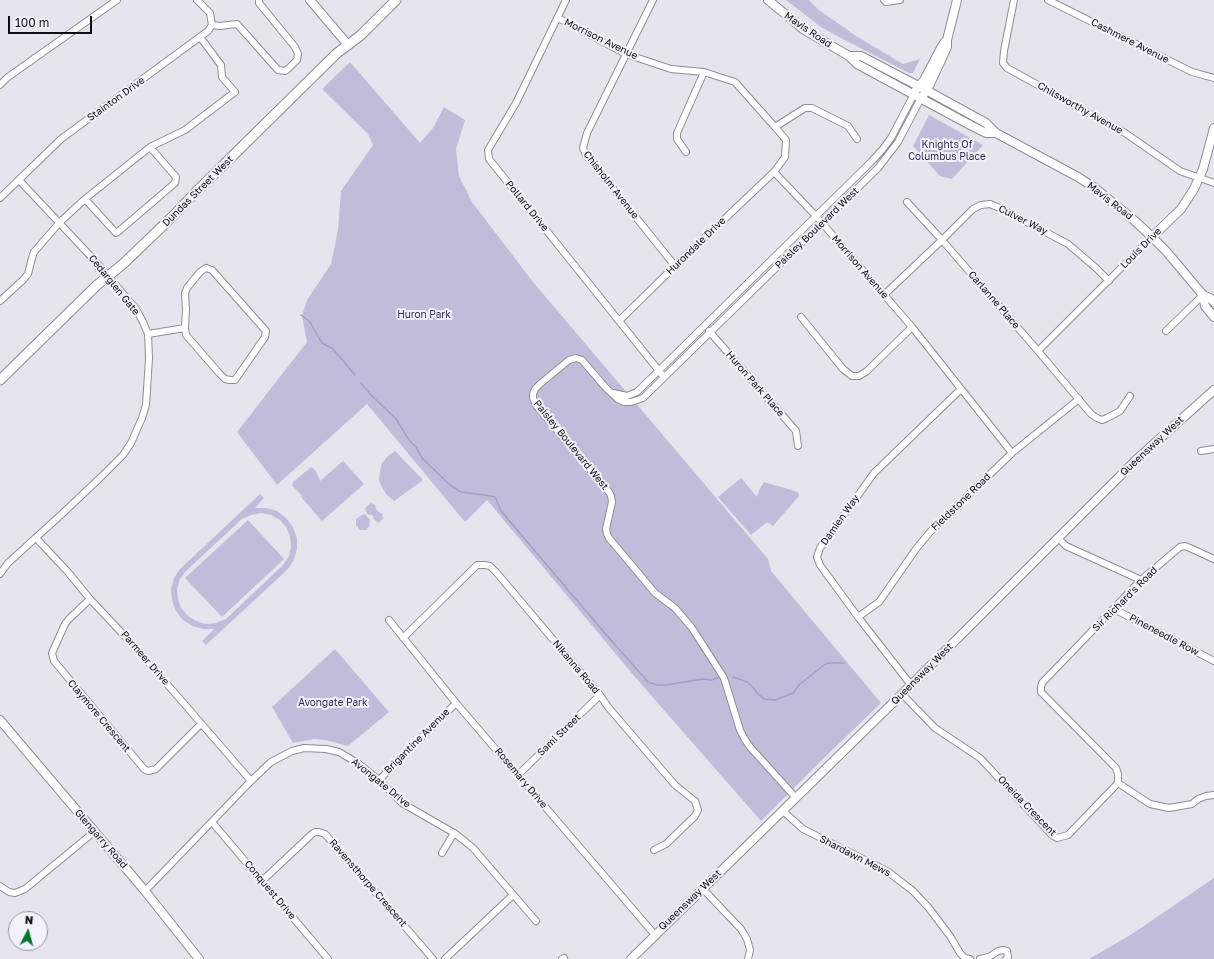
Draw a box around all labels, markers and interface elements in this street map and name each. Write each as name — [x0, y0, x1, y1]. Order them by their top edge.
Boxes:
scale bar — [10, 8, 94, 34]
street label: Mavis Road — [782, 10, 834, 50]
text: 100 m — [15, 15, 49, 30]
street label: Morrison Avenue — [562, 16, 640, 62]
street label: Cashmere Avenue — [1089, 16, 1171, 66]
street label: Stainton Drive — [85, 74, 147, 124]
street label: Chilsworthy Avenue — [1035, 80, 1125, 136]
park label: Knights Of Columbus Place — [908, 139, 986, 162]
street label: Chisholm Avenue — [581, 149, 641, 221]
street label: Dundas Street West — [160, 153, 236, 229]
street label: Pollard Drive — [503, 178, 551, 234]
street label: Mavis Road — [1085, 179, 1135, 223]
street label: Paisley Boulevard West — [773, 185, 861, 271]
street label: Culver Way — [996, 202, 1050, 238]
street label: Hurondale Drive — [664, 215, 728, 277]
street label: Louis Drive — [1118, 225, 1164, 271]
street label: Morrison Avenue — [829, 233, 891, 301]
street label: Cedarglen Gate — [86, 252, 142, 318]
street label: Carlanne Place — [966, 269, 1022, 331]
park label: Huron Park — [397, 309, 451, 321]
street label: Huron Park Place — [723, 349, 787, 419]
street label: Paisley Boulevard West — [531, 398, 611, 492]
street label: Queensway West — [1118, 414, 1186, 478]
street label: Fieldstone Road — [929, 471, 993, 533]
street label: Damien Way — [818, 492, 862, 548]
street label: Sir Richard's Road — [1090, 564, 1160, 634]
street label: Pineneedle Row — [1127, 612, 1201, 658]
street label: Parmeer Drive — [118, 629, 172, 687]
street label: Nikanna Road — [550, 638, 602, 696]
street label: Queensway West — [889, 641, 955, 707]
street label: Claymore Crescent — [65, 677, 133, 755]
park label: Avongate Park — [298, 697, 368, 709]
street label: Brigantine Avenue — [382, 706, 452, 776]
street label: Sami Street — [535, 711, 583, 759]
street label: Rosemary Drive — [492, 745, 550, 811]
street label: Avongate Drive — [349, 756, 413, 810]
street label: Oneida Crescent — [995, 773, 1059, 839]
street label: Glengarry Road — [72, 807, 130, 871]
street label: Shardawn Mews — [817, 833, 893, 879]
street label: Ravensthorpe Crescent — [327, 837, 409, 929]
street label: Conquest Drive — [242, 858, 298, 922]
street label: Queensway West — [656, 867, 724, 933]
north arrow — [8, 911, 48, 951]
text: N — [24, 913, 34, 926]

